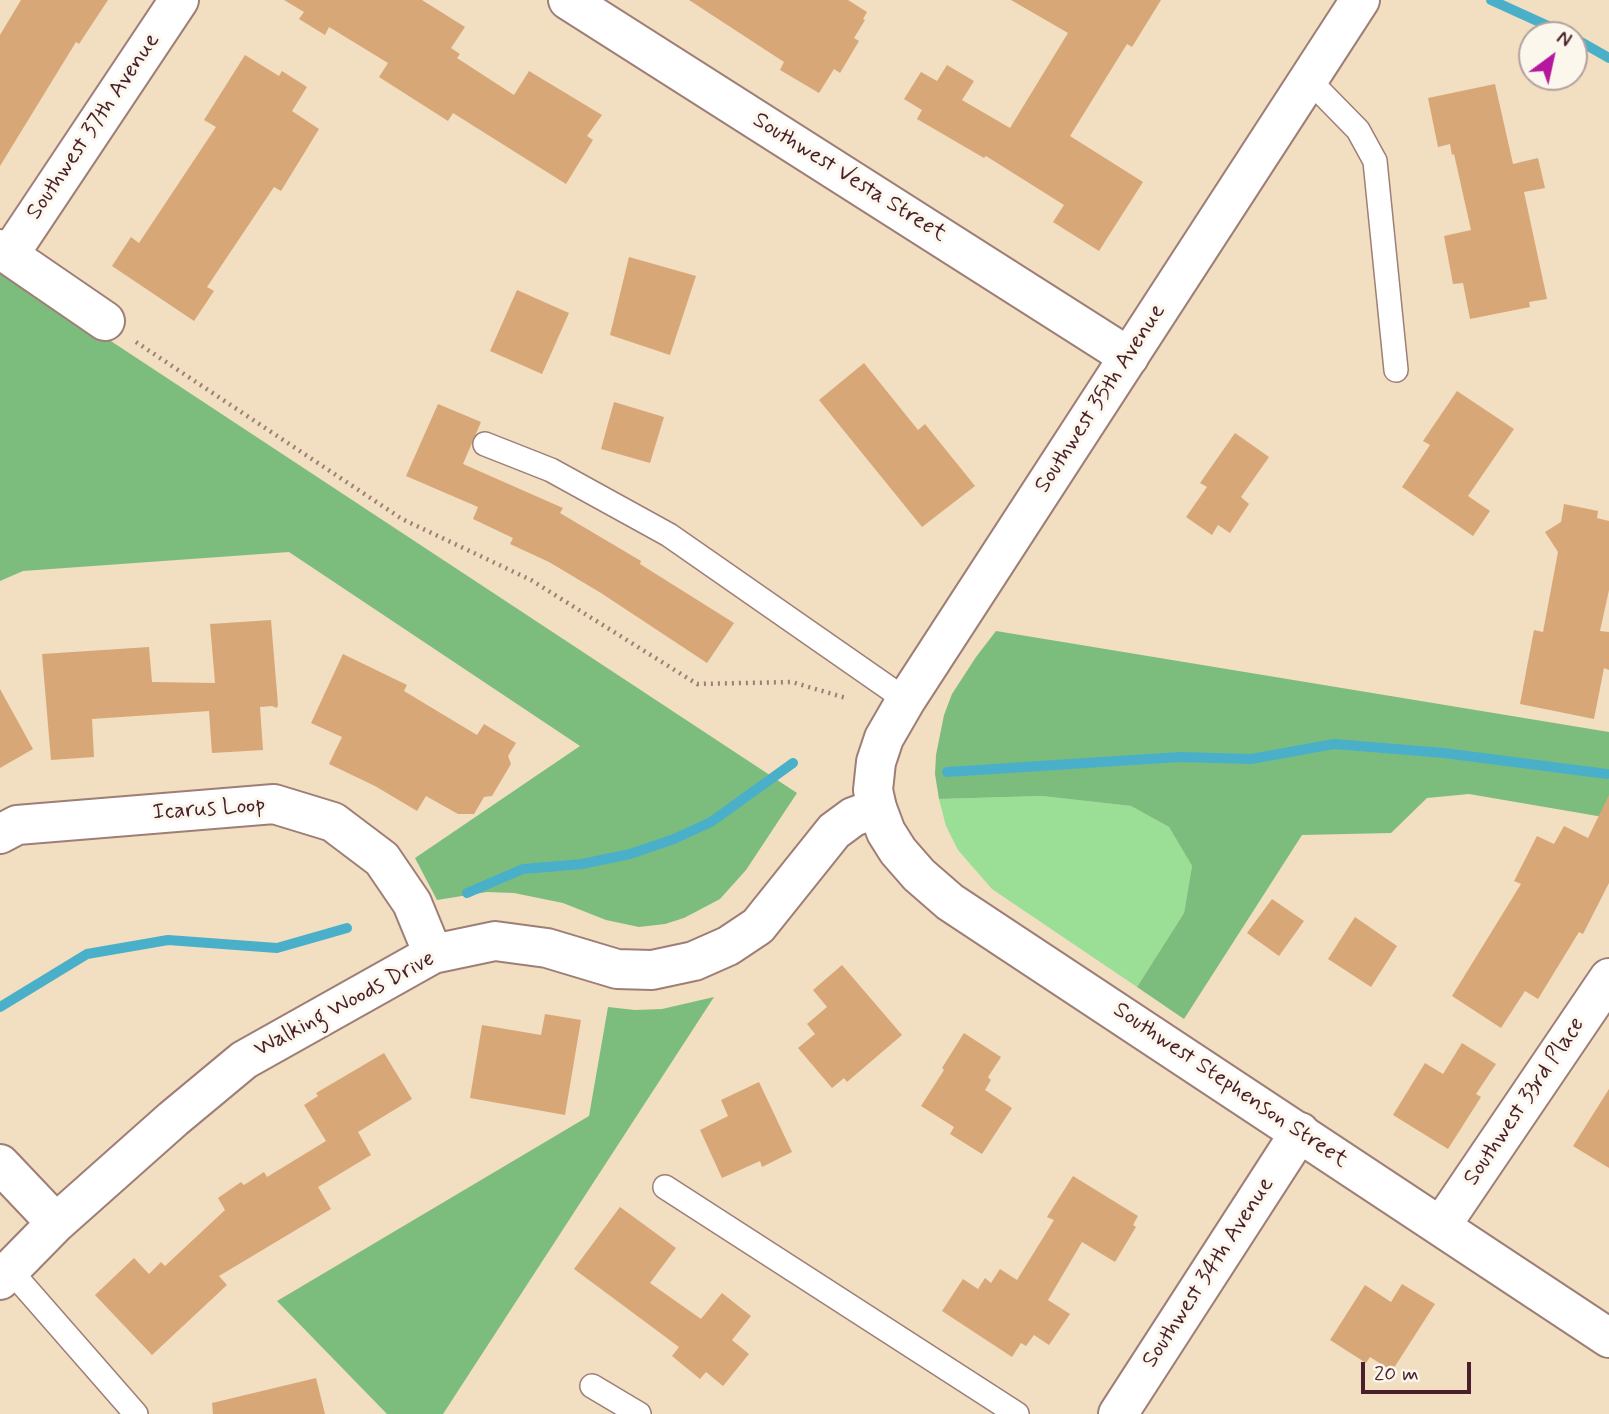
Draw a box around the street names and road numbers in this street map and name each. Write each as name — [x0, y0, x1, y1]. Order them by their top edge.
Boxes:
street label: Southwest 37th Avenue — [21, 29, 167, 225]
street label: Southwest Vesta Street — [747, 107, 951, 249]
street label: Southwest 35th Avenue — [1030, 299, 1172, 499]
street label: Icarus Loop — [152, 792, 266, 828]
street label: Walking Woods Drive — [250, 946, 440, 1064]
street label: Southwest Stephenson Street — [1107, 997, 1353, 1175]
street label: Southwest 33rd Place — [1458, 1013, 1592, 1191]
street label: Southwest 34th Avenue — [1137, 1173, 1281, 1373]

